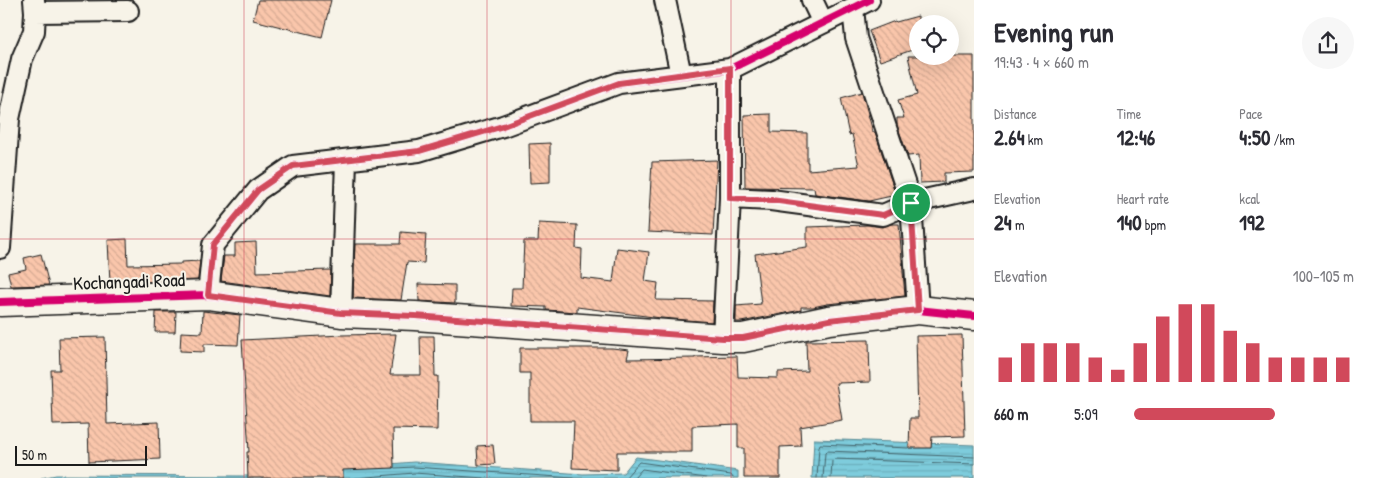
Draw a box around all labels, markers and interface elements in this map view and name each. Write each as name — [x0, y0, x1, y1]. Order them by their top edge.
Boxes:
text: Evening run — [994, 13, 1114, 51]
map controls — [909, 15, 959, 65]
button: locate — [909, 15, 959, 65]
button: share — [1302, 17, 1354, 69]
text: 19:43 · 4 × 660 m — [994, 51, 1089, 73]
text: Distance — [994, 104, 1037, 123]
text: Time — [1117, 104, 1141, 123]
text: Pace — [1239, 104, 1263, 123]
text: 2.64 — [994, 123, 1025, 152]
text: 12:46 — [1117, 123, 1155, 152]
text: 4:50 — [1239, 123, 1270, 152]
text: km — [1025, 130, 1043, 149]
text: /km — [1270, 130, 1295, 149]
pin — [890, 182, 932, 224]
icon: arrive — [897, 189, 925, 217]
text: Elevation — [994, 189, 1041, 208]
text: Heart rate — [1117, 189, 1169, 208]
text: kcal — [1239, 189, 1260, 208]
text: 24 — [994, 208, 1012, 237]
text: 140 — [1117, 208, 1142, 237]
text: 192 — [1239, 208, 1265, 237]
text: m — [1012, 215, 1024, 234]
text: bpm — [1142, 215, 1166, 234]
text: Elevation — [994, 265, 1047, 287]
text: 100–105 m — [1293, 265, 1354, 287]
street label: Kochangadi Road — [73, 266, 186, 296]
text: 660 m — [994, 403, 1029, 425]
text: 5:09 — [1074, 403, 1098, 425]
scale bar — [15, 443, 148, 466]
text: 50 m — [22, 445, 47, 464]

